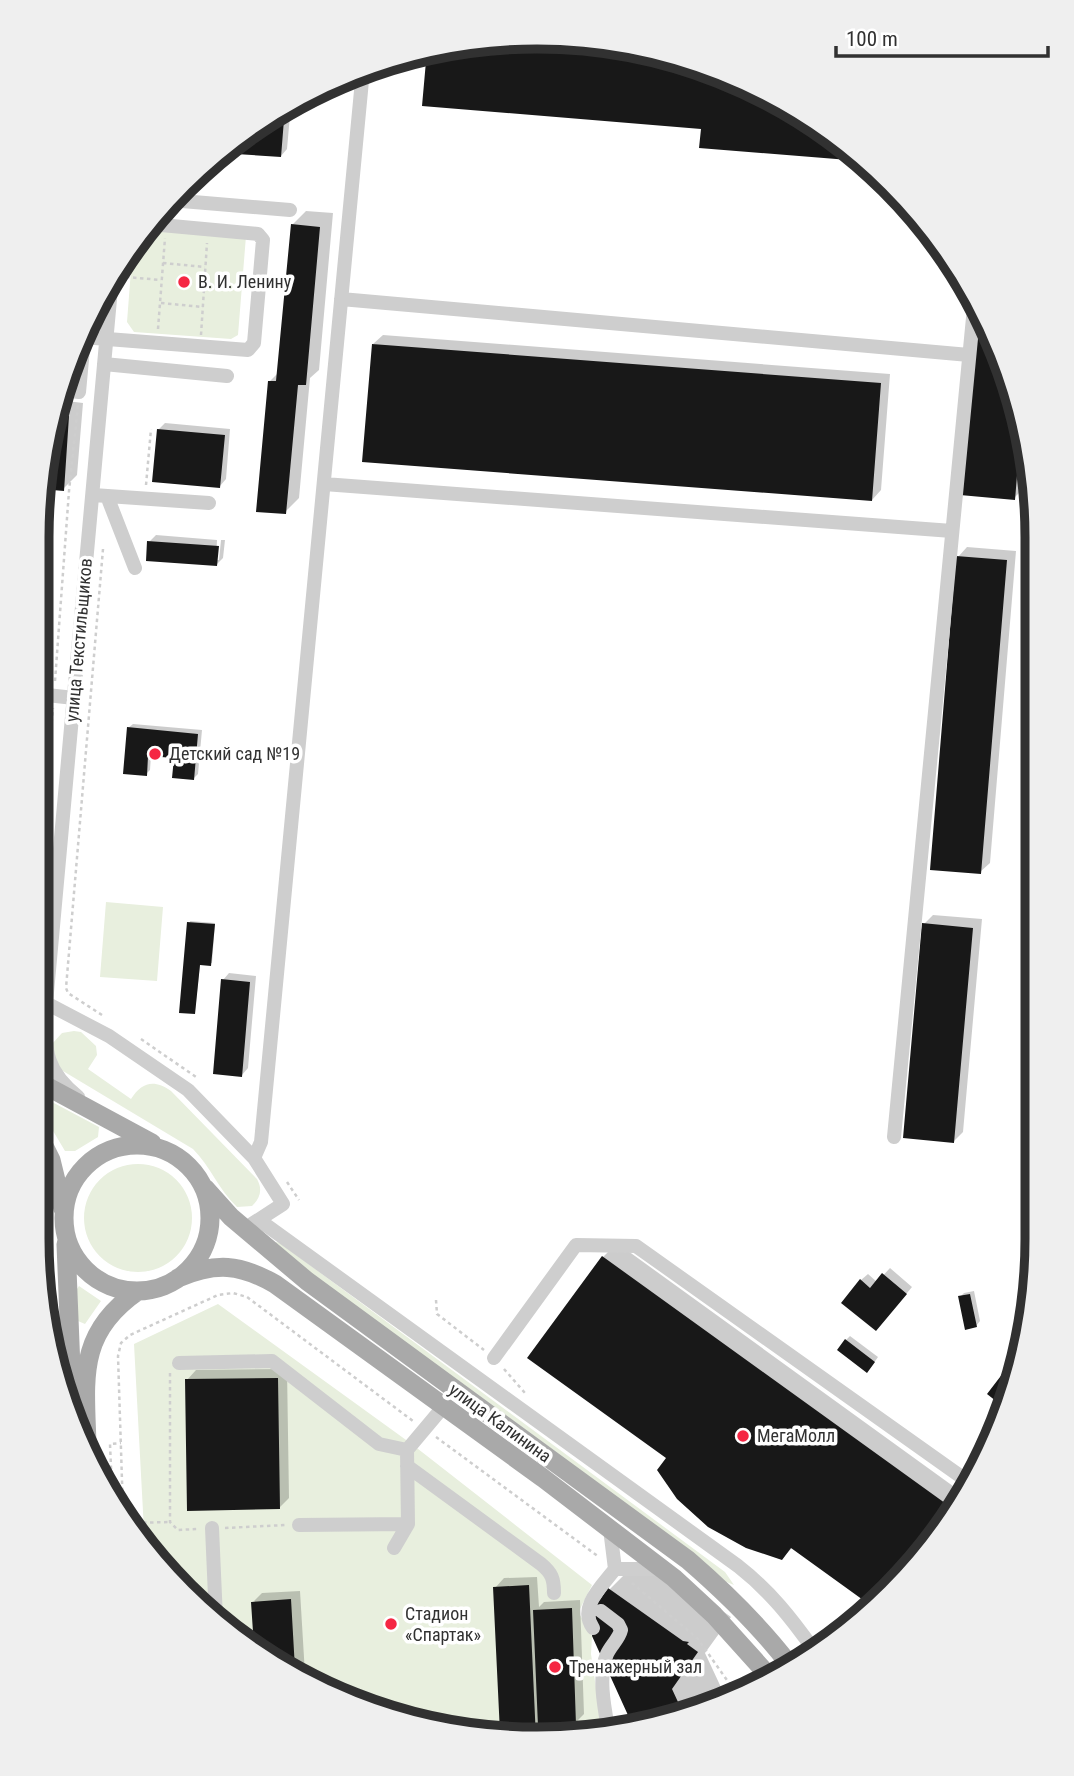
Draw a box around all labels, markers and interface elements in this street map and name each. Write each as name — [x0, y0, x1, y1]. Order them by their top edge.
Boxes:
scale bar — [836, 14, 1048, 58]
text: 100 m — [846, 27, 898, 51]
place label: В. И. Ленину — [198, 271, 292, 292]
marker: В. И. Ленину — [176, 274, 192, 290]
street label: улица Текстильщиков — [61, 557, 96, 723]
place label: Детский сад №19 — [169, 743, 300, 764]
marker: Детский сад №19 — [147, 746, 163, 762]
street label: улица Калинина — [445, 1379, 555, 1467]
place label: МегаМолл — [757, 1425, 835, 1446]
marker: МегаМолл — [735, 1428, 751, 1444]
place label: Стадион «Спартак» — [405, 1603, 481, 1645]
marker: Стадион «Спартак» — [383, 1616, 399, 1632]
place label: Тренажерный зал — [569, 1656, 702, 1677]
marker: Тренажерный зал — [547, 1659, 563, 1675]

